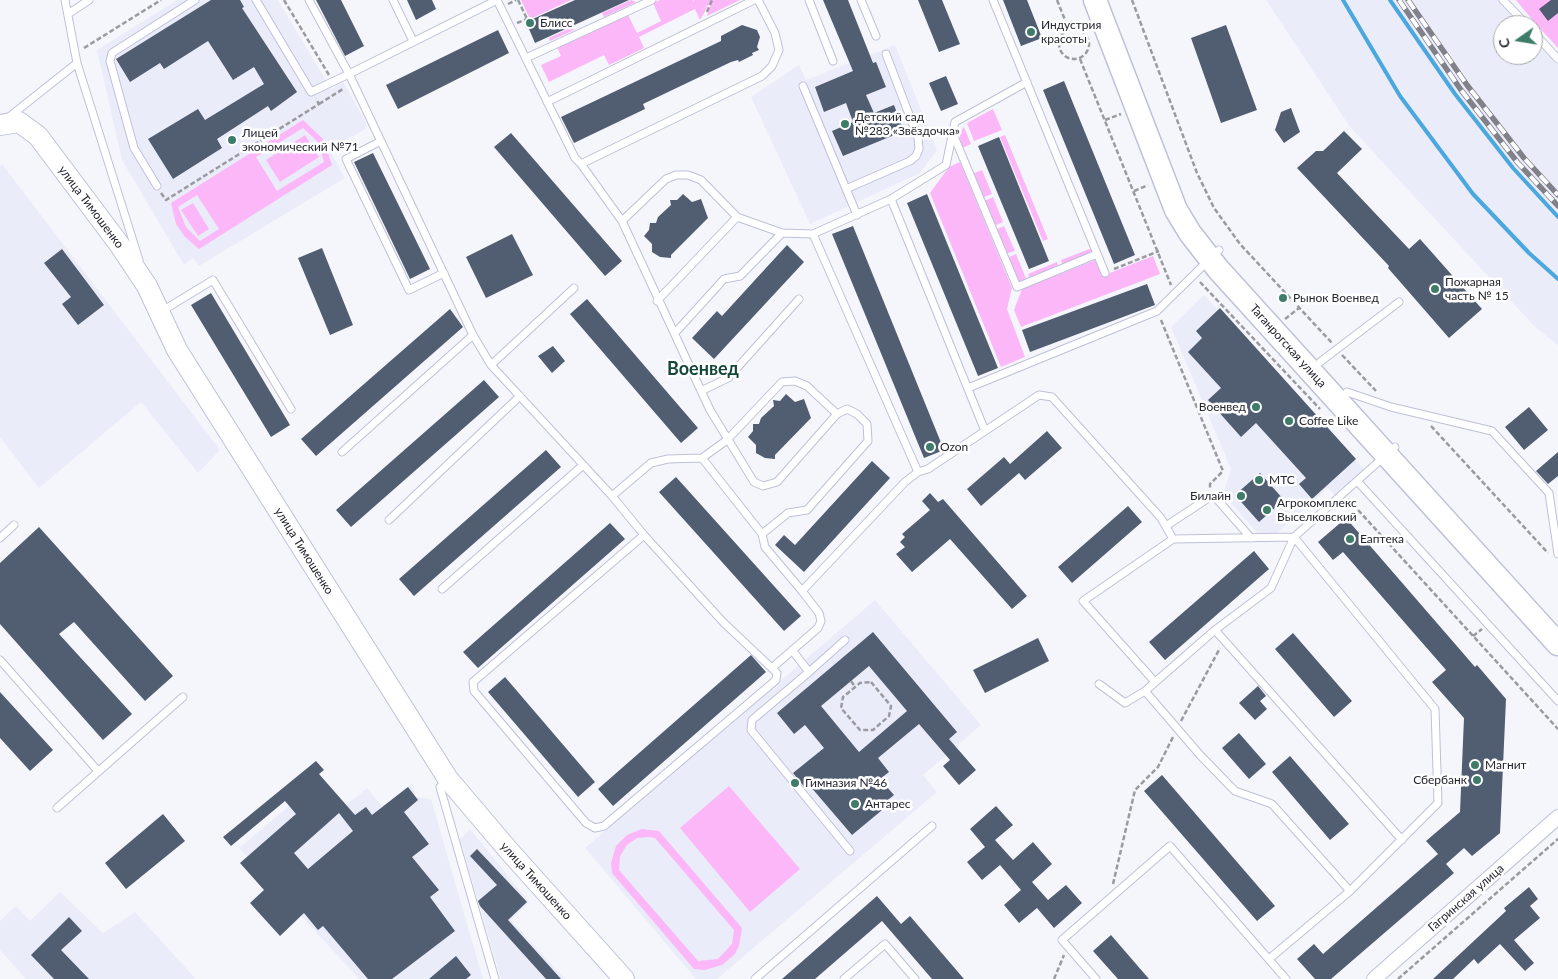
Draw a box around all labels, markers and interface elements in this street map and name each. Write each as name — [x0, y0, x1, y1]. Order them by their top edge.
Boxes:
north arrow — [1493, 15, 1543, 65]
place label: Блисс — [540, 16, 573, 30]
marker: Блисс — [524, 17, 536, 29]
place label: Индустрия красоты — [1041, 18, 1101, 46]
marker: Индустрия красоты — [1025, 26, 1037, 38]
text: С — [1495, 37, 1513, 50]
place label: Детский сад №283 «Звёздочка» — [855, 110, 960, 138]
marker: Детский сад №283 «Звёздочка» — [839, 118, 851, 130]
place label: Лицей экономический №71 — [242, 126, 359, 154]
marker: Лицей экономический №71 — [226, 134, 238, 146]
street label: улица Тимошенко — [55, 163, 127, 251]
place label: Пожарная часть № 15 — [1445, 275, 1509, 303]
marker: Пожарная часть № 15 — [1429, 283, 1441, 295]
place label: Рынок Военвед — [1293, 291, 1379, 305]
marker: Рынок Военвед — [1277, 292, 1289, 304]
street label: Таганрогская улица — [1247, 301, 1329, 391]
district label: Военвед — [667, 358, 739, 380]
place label: Военвед — [1199, 400, 1246, 414]
marker: Военвед — [1250, 401, 1262, 413]
place label: Coffee Like — [1299, 414, 1358, 428]
marker: Coffee Like — [1283, 415, 1295, 427]
place label: Ozon — [940, 440, 968, 454]
marker: Ozon — [924, 441, 936, 453]
place label: МТС — [1269, 473, 1295, 487]
marker: МТС — [1253, 474, 1265, 486]
place label: Билайн — [1190, 489, 1231, 503]
marker: Билайн — [1235, 490, 1247, 502]
place label: Агрокомплекс Выселковский — [1277, 496, 1357, 524]
marker: Агрокомплекс Выселковский — [1261, 504, 1273, 516]
street label: улица Тимошенко — [272, 505, 336, 597]
place label: Еаптека — [1360, 532, 1404, 546]
marker: Еаптека — [1344, 533, 1356, 545]
place label: Магнит — [1485, 758, 1527, 772]
marker: Магнит — [1469, 759, 1481, 771]
place label: Сбербанк — [1413, 773, 1467, 787]
marker: Сбербанк — [1471, 774, 1483, 786]
place label: Гимназия №46 — [805, 776, 887, 790]
marker: Гимназия №46 — [789, 777, 801, 789]
place label: Антарес — [865, 797, 911, 811]
marker: Антарес — [849, 798, 861, 810]
street label: улица Тимошенко — [497, 839, 575, 923]
street label: Гагринская улица — [1425, 861, 1507, 935]

